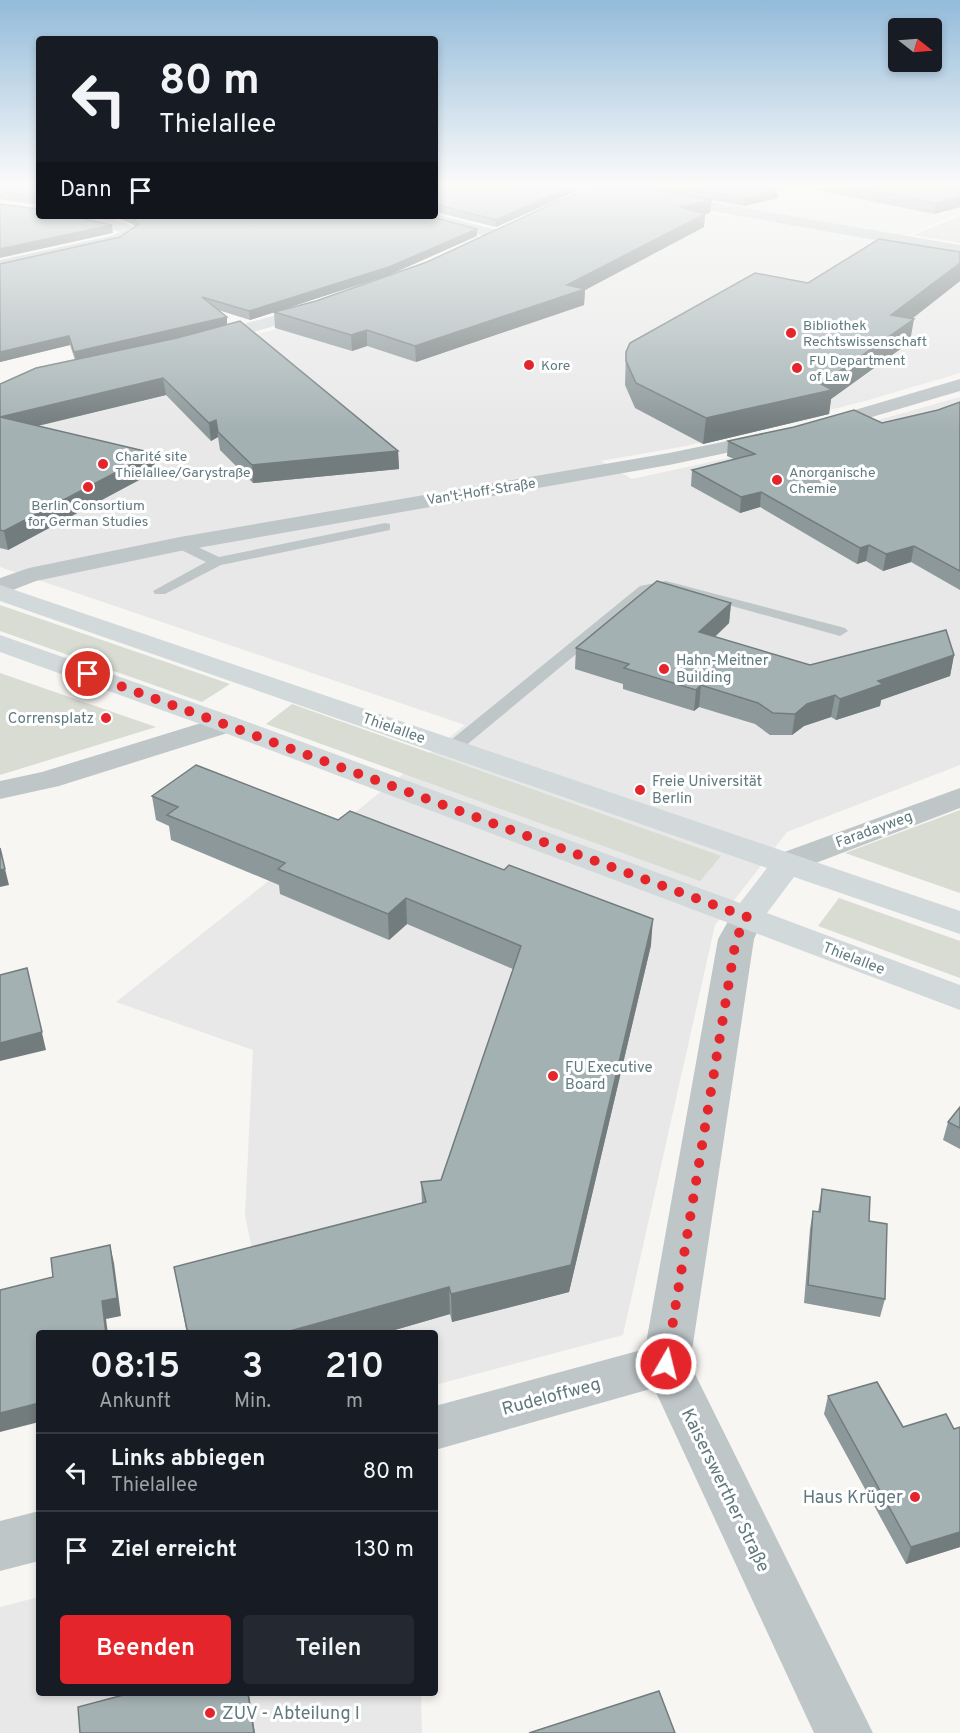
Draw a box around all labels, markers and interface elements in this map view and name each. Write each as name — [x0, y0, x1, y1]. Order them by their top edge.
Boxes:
north arrow — [888, 18, 942, 72]
map controls — [888, 18, 942, 72]
text: 80 m — [159, 56, 260, 109]
icon: left — [60, 60, 138, 138]
text: Thielallee — [159, 108, 276, 142]
icon: arrive — [124, 174, 157, 207]
text: Dann — [60, 177, 112, 204]
place label: Bibliothek Rechtswissenschaft — [803, 318, 927, 351]
marker: Bibliothek Rechtswissenschaft — [784, 326, 798, 340]
place label: FU Department of Law — [809, 353, 906, 386]
marker: Kore — [522, 358, 536, 372]
place label: Kore — [541, 358, 570, 375]
marker: FU Department of Law — [790, 361, 804, 375]
place label: Charité site Thielallee/Garystraße — [115, 449, 251, 482]
marker: Charité site Thielallee/Garystraße — [96, 457, 110, 471]
place label: Anorganische Chemie — [789, 465, 875, 498]
marker: Anorganische Chemie — [770, 473, 784, 487]
street label: Van't-Hoff-Straße — [426, 475, 537, 509]
marker: Berlin Consortium for German Studies — [81, 480, 95, 494]
place label: Berlin Consortium for German Studies — [28, 498, 148, 531]
pin — [62, 648, 113, 699]
place label: Hahn-Meitner Building — [676, 652, 769, 688]
icon: arrive — [71, 657, 104, 690]
marker: Hahn-Meitner Building — [657, 662, 671, 676]
place label: Corrensplatz — [8, 710, 94, 729]
street label: Thielallee — [360, 710, 427, 749]
marker: Corrensplatz — [99, 711, 113, 725]
place label: Freie Universität Berlin — [652, 773, 762, 809]
marker: Freie Universität Berlin — [633, 783, 647, 797]
street label: Faradayweg — [833, 808, 916, 853]
street label: Thielallee — [820, 939, 887, 980]
place label: FU Executive Board — [565, 1059, 653, 1095]
marker: FU Executive Board — [546, 1069, 560, 1083]
position arrow — [634, 1332, 698, 1396]
text: 08:15 — [90, 1345, 180, 1391]
text: 3 — [242, 1345, 263, 1391]
text: 210 — [325, 1345, 384, 1391]
street label: Rudeloffweg — [499, 1373, 603, 1422]
text: Ankunft — [99, 1389, 171, 1415]
text: Min. — [234, 1389, 271, 1415]
text: m — [346, 1389, 363, 1415]
street label: Kaiserswerther Straße — [675, 1405, 774, 1576]
text: Links abbiegen — [111, 1446, 265, 1473]
icon: left — [60, 1456, 93, 1489]
text: 80 m — [363, 1459, 414, 1486]
text: Thielallee — [111, 1473, 198, 1499]
place label: Haus Krüger — [803, 1487, 903, 1510]
marker: Haus Krüger — [908, 1490, 922, 1504]
icon: arrive — [60, 1534, 93, 1567]
text: Ziel erreicht — [111, 1537, 237, 1564]
text: 130 m — [355, 1537, 414, 1564]
button: Beenden — [60, 1615, 231, 1684]
button: Teilen — [243, 1615, 414, 1684]
place label: ZUV - Abteilung I — [222, 1703, 360, 1726]
marker: ZUV - Abteilung I — [203, 1706, 217, 1720]

